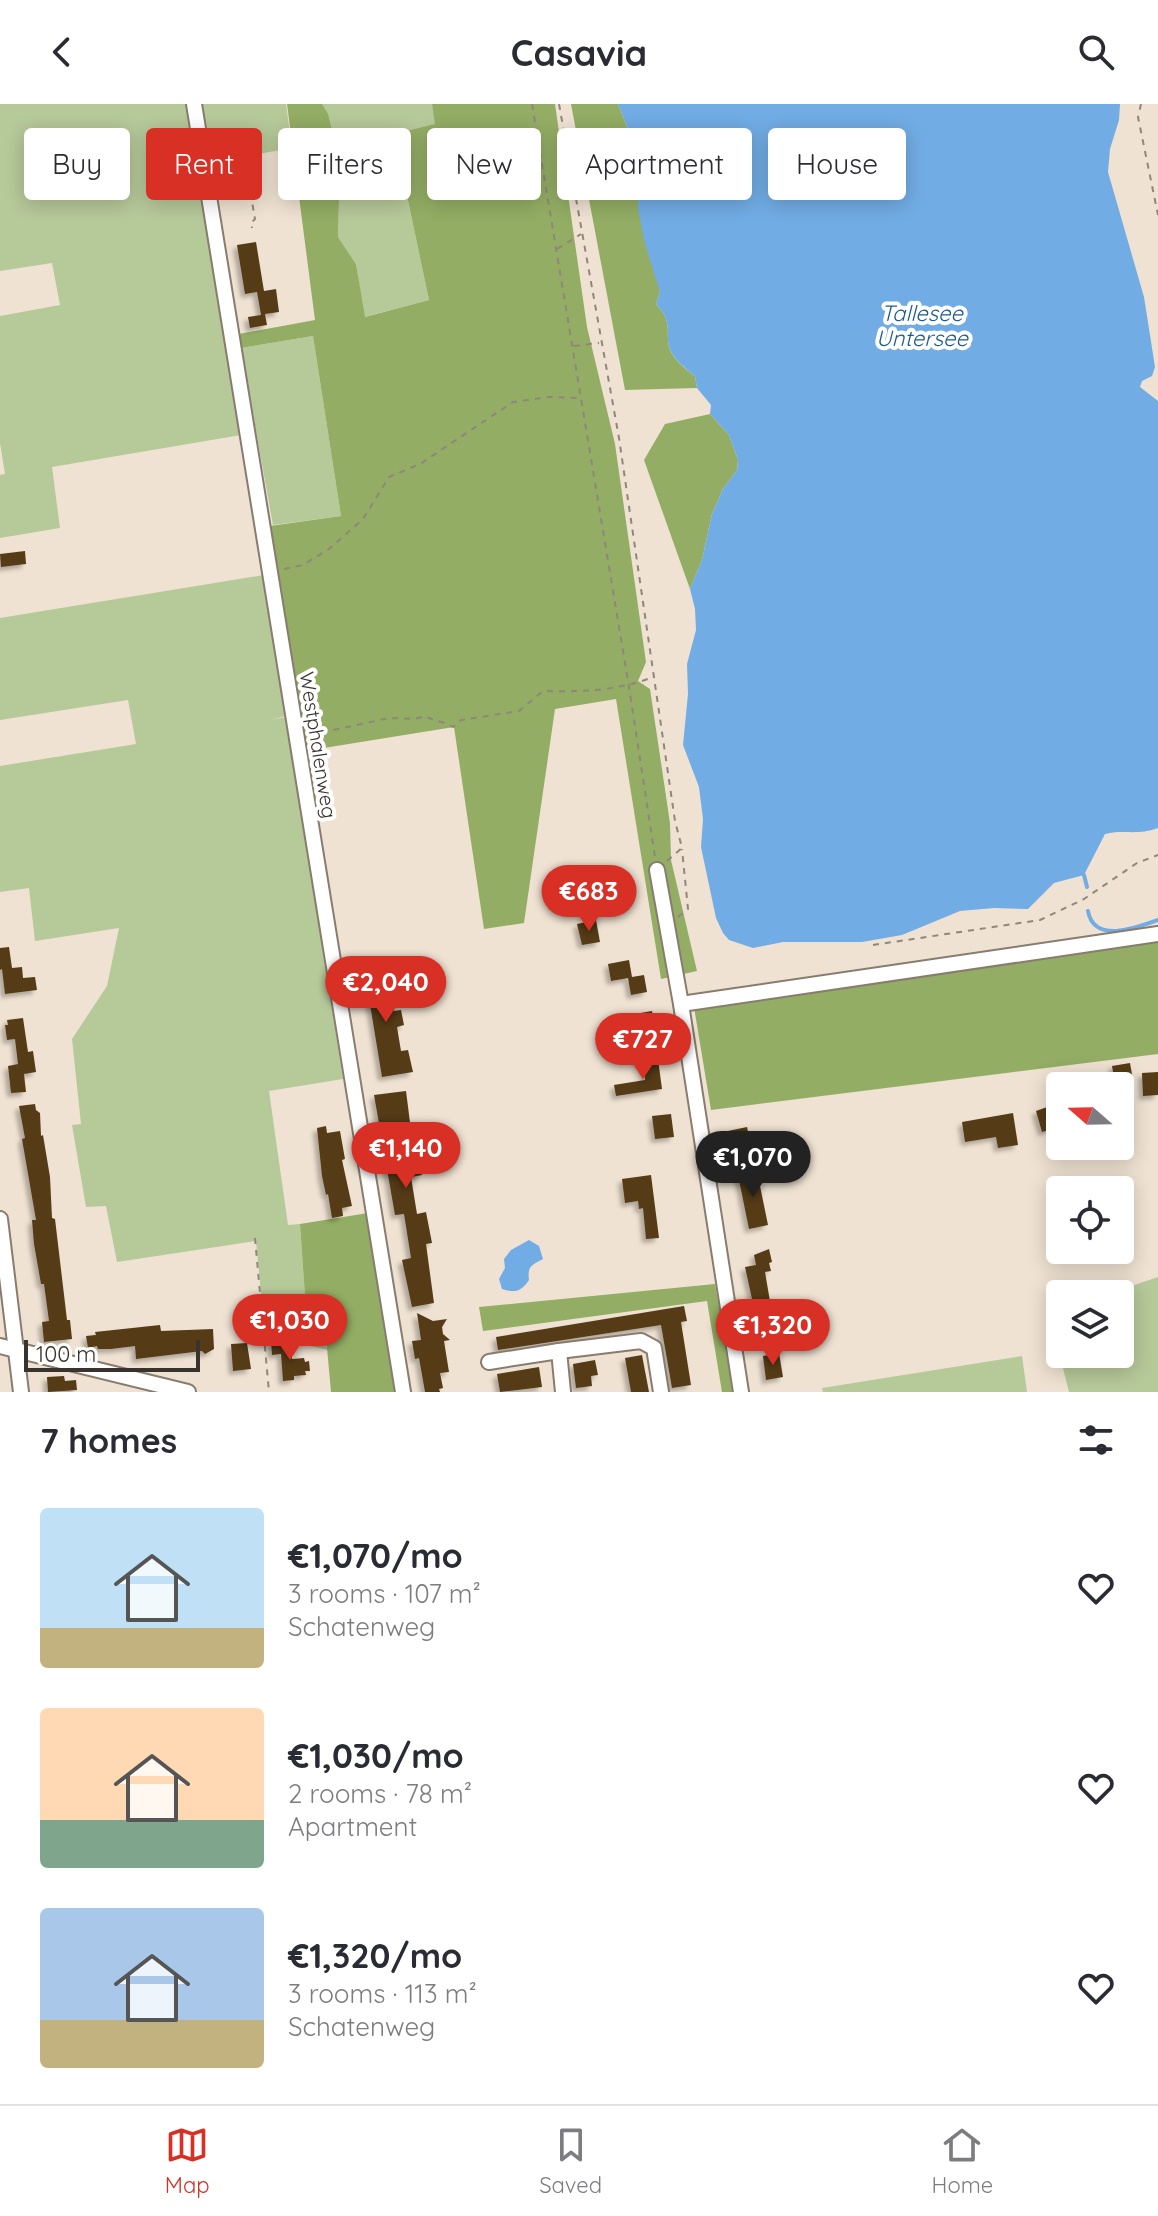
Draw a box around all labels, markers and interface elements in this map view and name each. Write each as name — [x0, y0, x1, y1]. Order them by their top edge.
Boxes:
icon: back — [40, 30, 84, 74]
text: Casavia — [511, 30, 647, 75]
icon: search — [1074, 30, 1118, 74]
chip: Buy — [24, 128, 130, 200]
chip: Rent — [146, 128, 262, 200]
chip: Filters — [278, 128, 411, 200]
chip: New — [427, 128, 541, 200]
chip: Apartment — [557, 128, 752, 200]
chip: House — [768, 128, 906, 200]
water label: Tallesee Untersee — [876, 299, 969, 352]
street label: Westphalenweg — [295, 670, 342, 820]
pin: €683 — [542, 865, 636, 933]
text: €683 — [560, 874, 618, 907]
pin: €2,040 — [321, 956, 451, 1024]
text: €2,040 — [343, 965, 429, 998]
pin: €727 — [596, 1013, 690, 1081]
text: €727 — [613, 1022, 673, 1055]
north arrow — [1046, 1072, 1134, 1160]
map controls — [1046, 1072, 1134, 1368]
pin: €1,140 — [341, 1122, 471, 1190]
text: €1,140 — [369, 1131, 443, 1164]
pin: €1,070 — [688, 1131, 818, 1199]
text: €1,070 — [714, 1140, 792, 1173]
button: locate — [1046, 1176, 1134, 1264]
button: layers — [1046, 1280, 1134, 1368]
pin: €1,030 — [225, 1294, 355, 1362]
pin: €1,320 — [708, 1299, 838, 1367]
text: €1,030 — [250, 1303, 330, 1336]
text: €1,320 — [734, 1308, 812, 1341]
scale bar — [24, 1336, 200, 1372]
text: 100 m — [36, 1340, 96, 1368]
icon: filters — [1074, 1418, 1118, 1462]
text: 7 homes — [40, 1419, 177, 1462]
text: €1,070/mo — [288, 1534, 463, 1577]
icon: home — [104, 1540, 200, 1636]
icon: heart — [1074, 1566, 1118, 1610]
text: 3 rooms · 107 m² — [288, 1577, 481, 1610]
text: Schatenweg — [288, 1610, 435, 1643]
text: €1,030/mo — [288, 1734, 464, 1777]
icon: home — [104, 1740, 200, 1836]
icon: heart — [1074, 1766, 1118, 1810]
text: 2 rooms · 78 m² — [288, 1777, 472, 1810]
text: Apartment — [288, 1810, 417, 1843]
text: €1,320/mo — [288, 1934, 462, 1977]
icon: home — [104, 1940, 200, 2036]
icon: heart — [1074, 1966, 1118, 2010]
text: 3 rooms · 113 m² — [288, 1977, 477, 2010]
text: Schatenweg — [288, 2010, 435, 2043]
tab: Map — [165, 2123, 210, 2199]
tab: Saved — [539, 2123, 602, 2199]
tab: Home — [932, 2123, 993, 2199]

